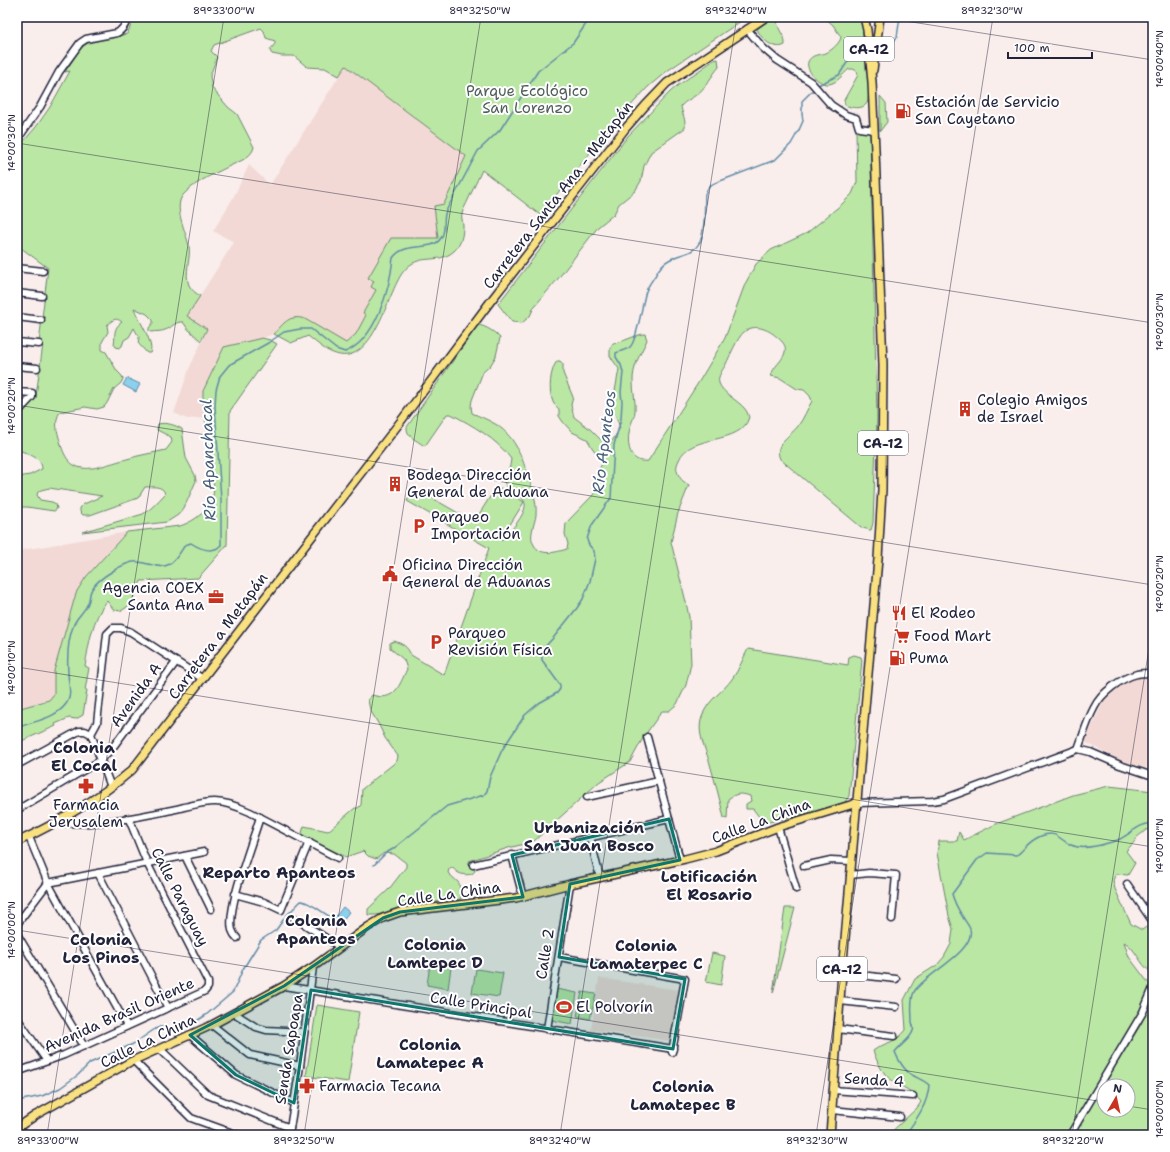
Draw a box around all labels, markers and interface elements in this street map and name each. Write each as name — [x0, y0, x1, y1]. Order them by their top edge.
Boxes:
text: 89°33'00"W — [193, 4, 255, 17]
text: 89°32'50"W — [449, 4, 511, 17]
text: 89°32'40"W — [705, 4, 767, 17]
text: 89°32'30"W — [961, 4, 1023, 17]
text: 14°00'40"N — [1153, 30, 1166, 88]
scale bar — [1008, 34, 1092, 60]
road number: CA-12 — [844, 37, 894, 61]
text: 100 m — [1014, 40, 1050, 56]
park label: Parque Ecológico San Lorenzo — [466, 81, 588, 118]
place label: Estación de Servicio San Cayetano — [915, 92, 1060, 129]
street label: Carretera Santa Ana - Metapán — [478, 97, 638, 293]
fuel station icon: Estación de Servicio San Cayetano — [894, 102, 912, 120]
text: 14°00'30"N — [5, 114, 18, 172]
text: 14°00'30"N — [1153, 293, 1166, 351]
text: 14°00'20"N — [5, 377, 18, 435]
water label: Río Apanteos — [587, 389, 621, 495]
place label: Colegio Amigos de Israel — [977, 390, 1088, 427]
water label: Río Apanchacal — [195, 399, 221, 521]
building icon: Colegio Amigos de Israel — [956, 400, 974, 418]
road number: CA-12 — [858, 431, 908, 455]
place label: Bodega Dirección General de Aduana — [407, 465, 549, 502]
building icon: Bodega Dirección General de Aduana — [386, 475, 404, 493]
place label: Parqueo Importación — [431, 507, 521, 544]
parking icon: Parqueo Importación — [410, 517, 428, 535]
place label: Oficina Dirección General de Aduanas — [402, 555, 551, 592]
text: 14°00'20"N — [1153, 555, 1166, 613]
public building icon: Oficina Dirección General de Aduanas — [381, 565, 399, 583]
street label: Carretera a Metapán — [164, 569, 272, 703]
place label: Agencia COEX Santa Ana — [102, 578, 205, 615]
office icon: Agencia COEX Santa Ana — [207, 588, 225, 606]
place label: El Rodeo — [911, 603, 976, 623]
restaurant icon: El Rodeo — [890, 604, 908, 622]
place label: Parqueo Revisión Física — [448, 623, 553, 660]
place label: Food Mart — [914, 626, 991, 646]
supermarket icon: Food Mart — [893, 627, 911, 645]
parking icon: Parqueo Revisión Física — [427, 633, 445, 651]
text: 14°00'10"N — [5, 640, 18, 696]
place label: Puma — [909, 648, 949, 668]
fuel station icon: Puma — [888, 649, 906, 667]
street label: Avenida A — [106, 659, 166, 731]
district label: Colonia El Cocal — [51, 737, 118, 776]
pharmacy icon: Farmacia Jerusalem — [77, 777, 95, 795]
street label: Calle La China — [709, 794, 814, 848]
place label: Farmacia Jerusalem — [49, 795, 123, 832]
district label: Urbanización San Juan Bosco — [524, 817, 654, 856]
text: 14°00'10"N — [1153, 818, 1166, 874]
street label: Calle Paraguay — [146, 844, 214, 950]
district label: Reparto Apanteos — [202, 862, 356, 883]
district label: Lotificación El Rosario — [661, 866, 758, 905]
street label: Calle La China — [396, 877, 502, 911]
text: 14°00'00"N — [5, 901, 18, 959]
district label: Colonia Apanteos — [276, 910, 356, 949]
street label: Calle 2 — [531, 927, 559, 981]
district label: Colonia Los Pinos — [63, 929, 139, 968]
district label: Colonia Lamtepec D — [387, 934, 483, 973]
district label: Colonia Lamaterpec C — [589, 935, 703, 974]
road number: CA-12 — [817, 957, 867, 981]
street label: Avenida Brasil Oriente — [41, 973, 197, 1057]
street label: Calle Principal — [429, 987, 534, 1023]
street label: Senda Sapoapa — [270, 992, 308, 1106]
place label: El Polvorín — [576, 997, 653, 1017]
sports icon: El Polvorín — [555, 998, 573, 1016]
street label: Calle La China — [97, 1009, 200, 1073]
district label: Colonia Lamatepec A — [376, 1034, 484, 1073]
street label: Senda 4 — [843, 1068, 905, 1092]
place label: Farmacia Tecana — [319, 1076, 442, 1096]
district label: Colonia Lamatepec B — [630, 1076, 736, 1115]
pharmacy icon: Farmacia Tecana — [298, 1077, 316, 1095]
north arrow — [1096, 1078, 1136, 1118]
text: 14°00'00"N — [1153, 1080, 1166, 1138]
text: N — [1112, 1081, 1123, 1097]
text: 89°33'00"W — [17, 1134, 79, 1147]
text: 89°32'50"W — [273, 1134, 335, 1147]
text: 89°32'40"W — [529, 1134, 591, 1147]
text: 89°32'30"W — [786, 1134, 848, 1147]
text: 89°32'20"W — [1042, 1134, 1104, 1147]

